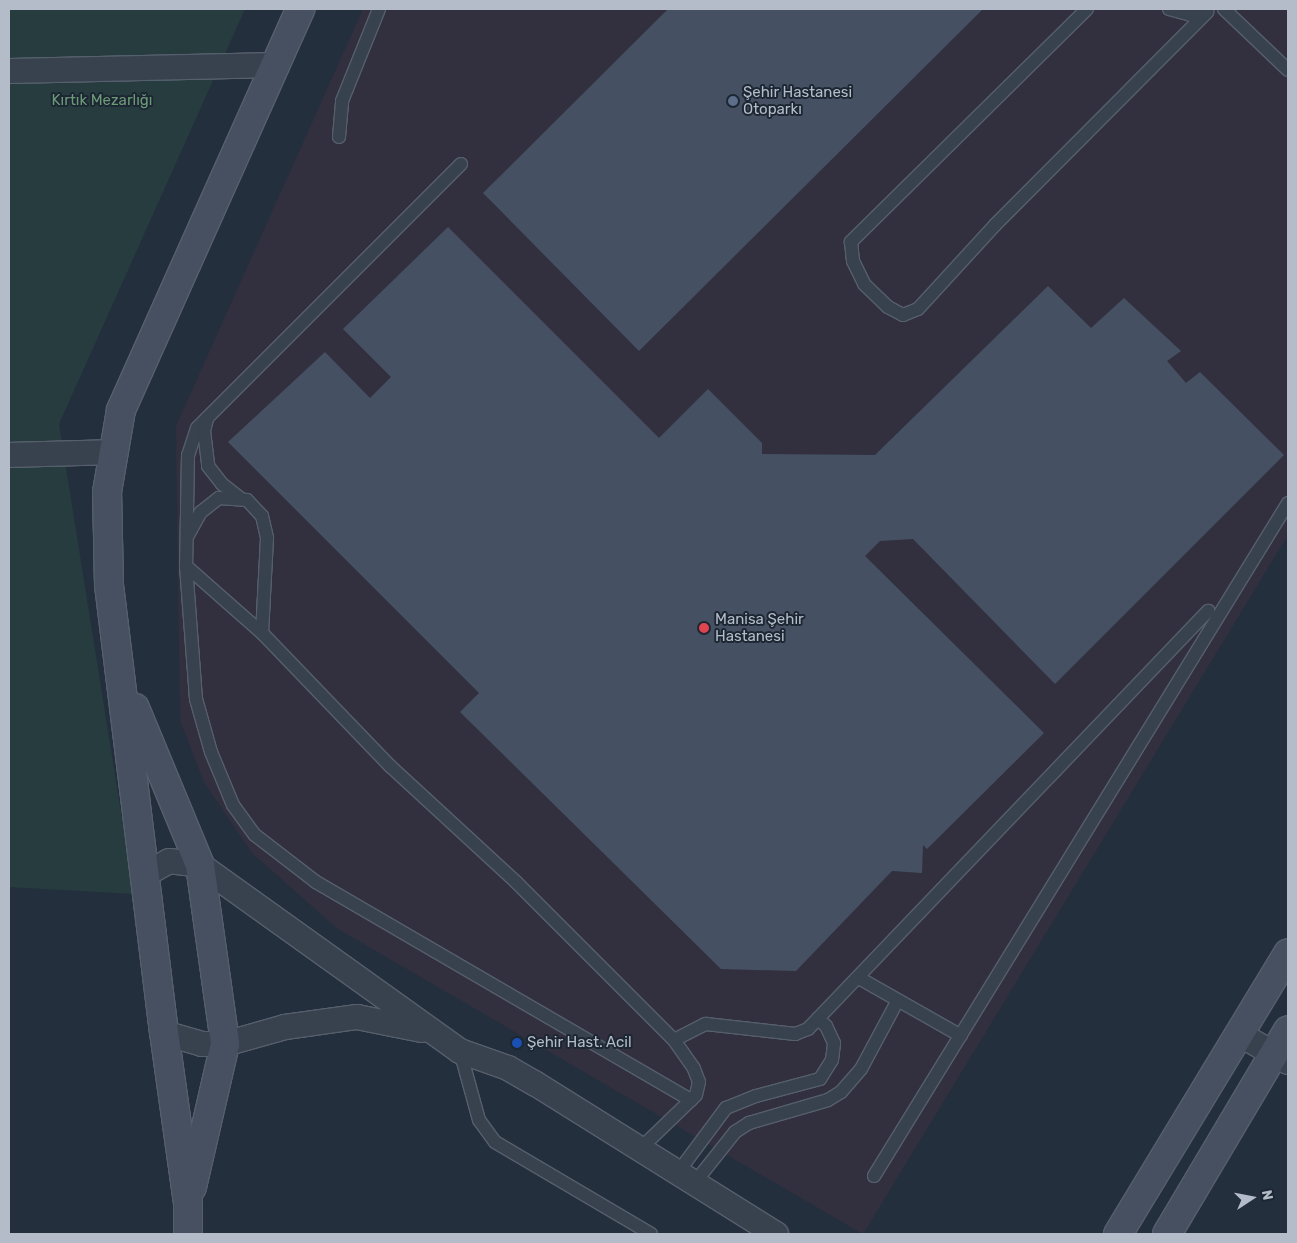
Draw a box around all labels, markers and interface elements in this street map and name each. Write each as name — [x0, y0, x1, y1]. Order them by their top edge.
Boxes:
place label: Şehir Hastanesi Otoparkı — [743, 83, 852, 118]
park label: Kırtık Mezarlığı — [51, 92, 153, 110]
marker: Şehir Hastanesi Otoparkı — [727, 95, 739, 107]
place label: Manisa Şehir Hastanesi — [715, 610, 804, 645]
marker: Manisa Şehir Hastanesi — [697, 621, 711, 635]
place label: Şehir Hast. Acil — [527, 1034, 632, 1052]
marker: Şehir Hast. Acil — [511, 1037, 523, 1049]
north arrow — [1227, 1173, 1277, 1223]
text: N — [1258, 1188, 1277, 1202]

